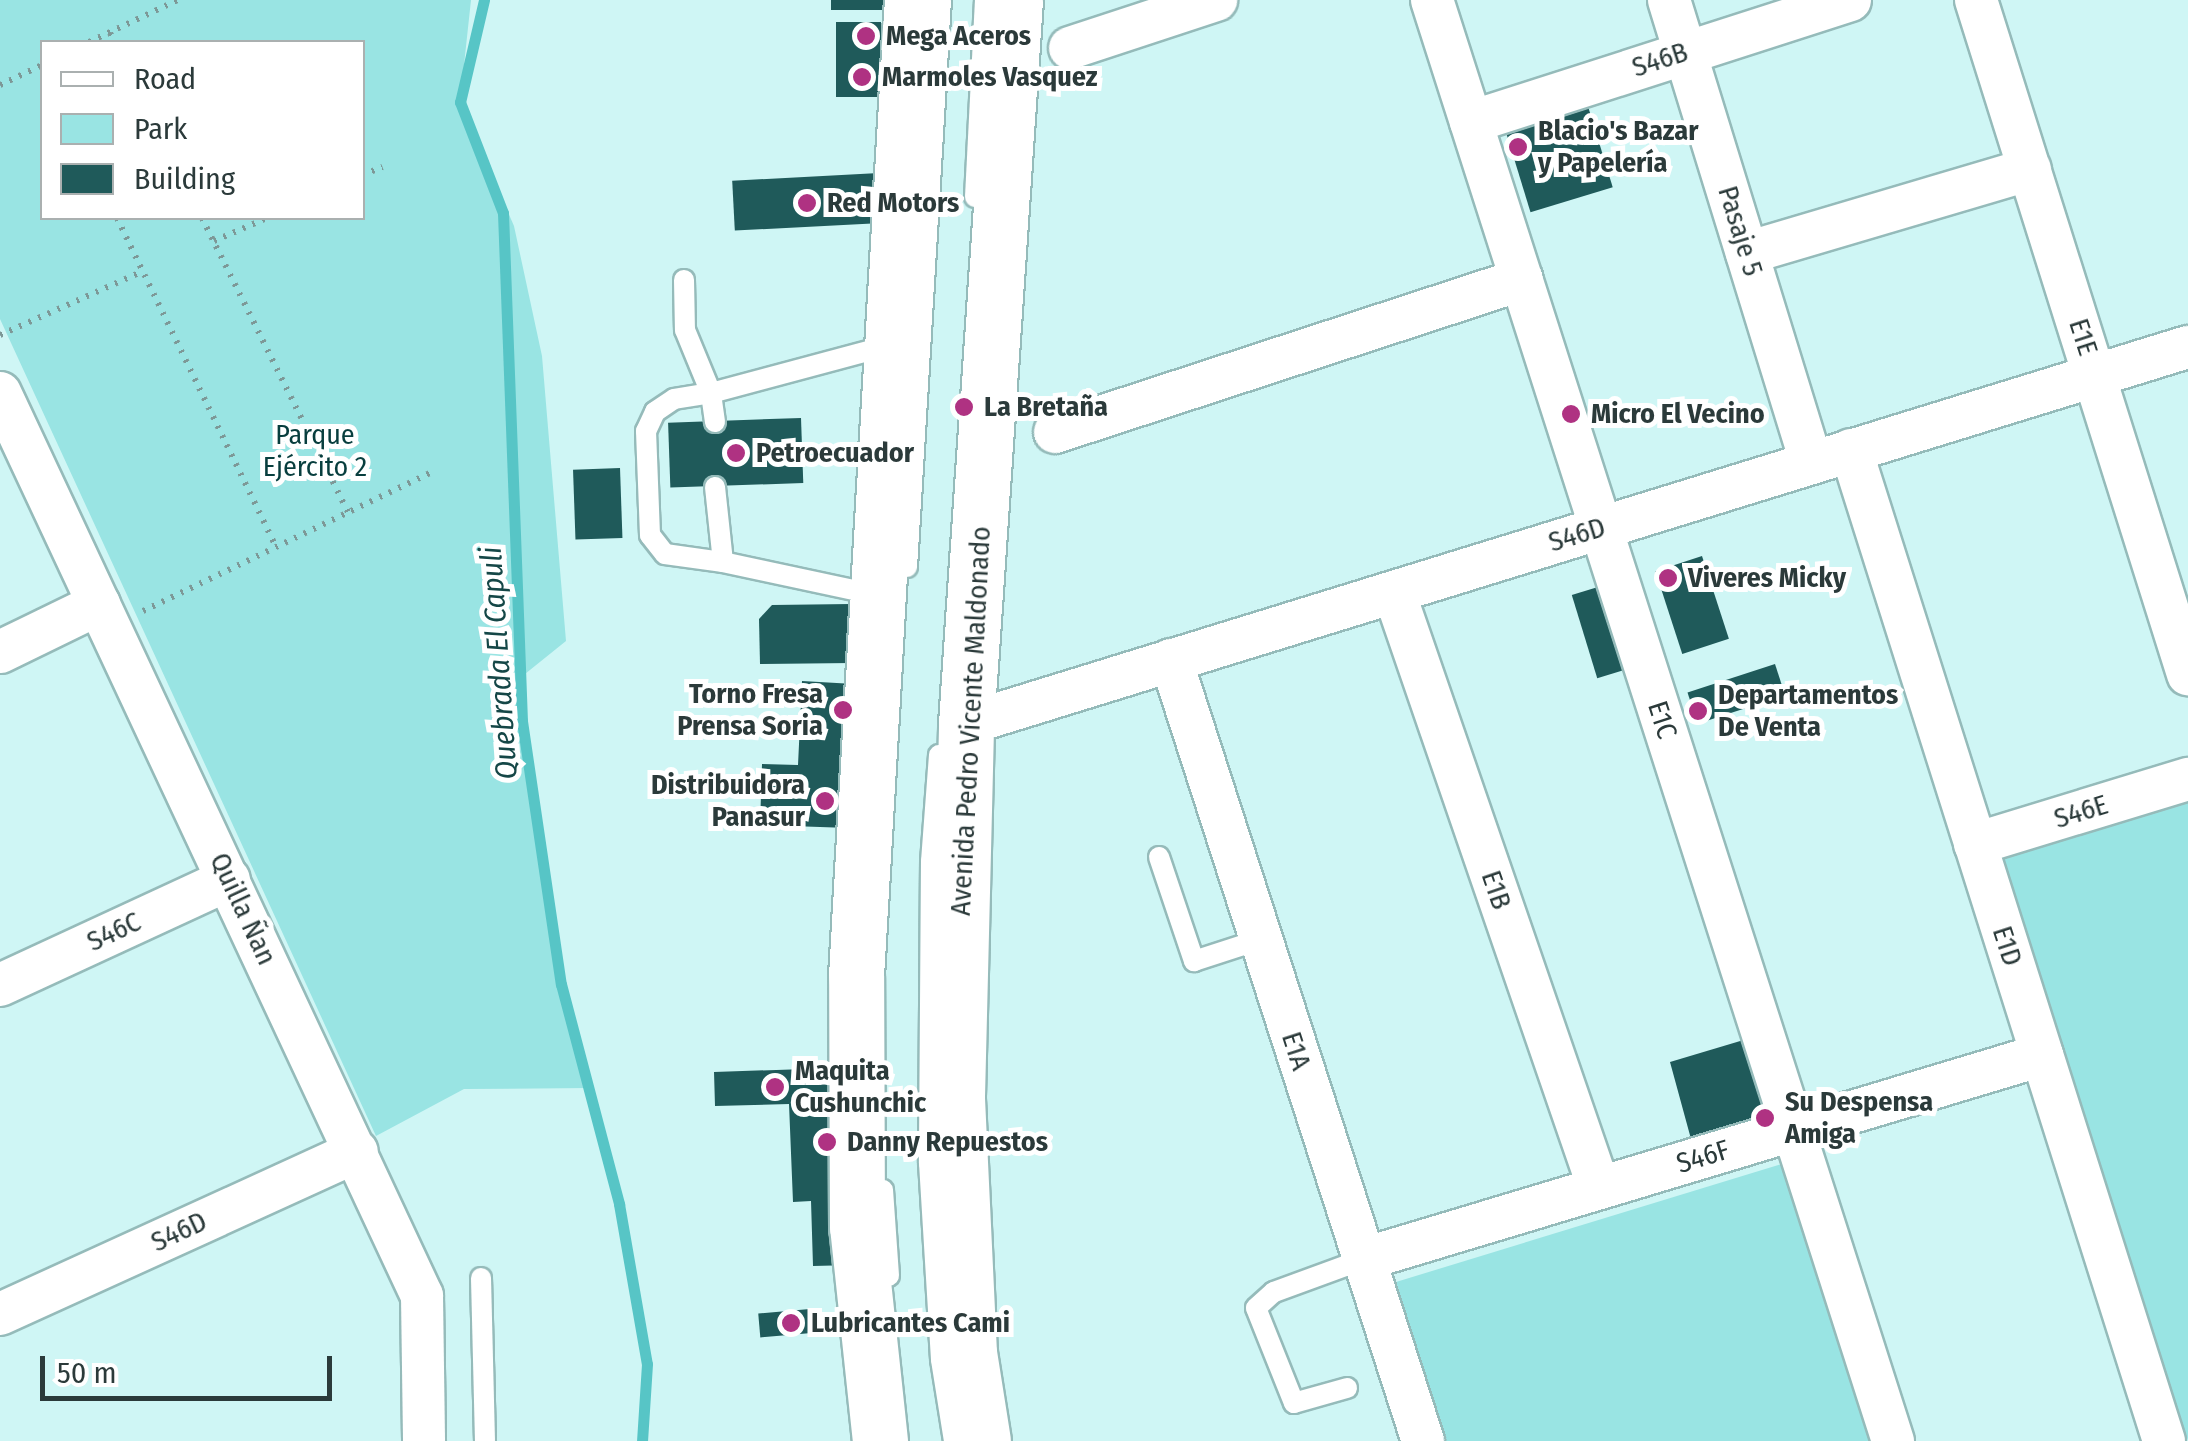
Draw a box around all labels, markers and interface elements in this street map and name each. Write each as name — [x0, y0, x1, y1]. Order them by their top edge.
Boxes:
place label: Mega Aceros — [886, 19, 1031, 53]
marker: Mega Aceros — [855, 25, 877, 47]
street label: S46B — [1628, 35, 1692, 85]
legend — [40, 40, 365, 220]
place label: Marmoles Vasquez — [882, 60, 1097, 94]
text: Road — [134, 61, 196, 97]
marker: Marmoles Vasquez — [851, 66, 873, 88]
text: Park — [134, 111, 187, 147]
place label: Blacio's Bazar y Papelería — [1538, 114, 1698, 180]
marker: Blacio's Bazar y Papelería — [1507, 136, 1529, 158]
text: Building — [134, 161, 235, 197]
street label: Pasaje 5 — [1710, 182, 1770, 280]
place label: Red Motors — [827, 186, 959, 220]
marker: Red Motors — [796, 192, 818, 214]
street label: E1E — [2061, 314, 2105, 360]
place label: La Bretaña — [984, 390, 1108, 424]
marker: La Bretaña — [953, 396, 975, 418]
place label: Micro El Vecino — [1591, 397, 1765, 431]
marker: Micro El Vecino — [1560, 403, 1582, 425]
park label: Parque Ejército 2 — [263, 418, 367, 484]
place label: Petroecuador — [756, 436, 914, 470]
marker: Petroecuador — [725, 442, 747, 464]
street label: S46D — [1545, 511, 1609, 559]
street label: Avenida Pedro Vicente Maldonado — [944, 525, 998, 917]
water label: Quebrada El Capuli — [473, 545, 525, 781]
place label: Viveres Micky — [1688, 561, 1846, 595]
marker: Viveres Micky — [1657, 567, 1679, 589]
place label: Torno Fresa Prensa Soria — [677, 677, 823, 743]
place label: Departamentos De Venta — [1718, 678, 1898, 744]
street label: E1C — [1640, 697, 1684, 743]
marker: Torno Fresa Prensa Soria — [832, 699, 854, 721]
marker: Departamentos De Venta — [1687, 700, 1709, 722]
place label: Distribuidora Panasur — [651, 768, 805, 834]
street label: S46E — [2050, 788, 2112, 836]
marker: Distribuidora Panasur — [814, 790, 836, 812]
street label: Quilla Ñan — [202, 848, 284, 970]
street label: E1B — [1474, 866, 1518, 914]
street label: S46C — [82, 905, 146, 959]
street label: E1D — [1985, 922, 2029, 970]
street label: E1A — [1274, 1028, 1318, 1074]
place label: Maquita Cushunchic — [795, 1054, 926, 1120]
marker: Maquita Cushunchic — [764, 1076, 786, 1098]
place label: Su Despensa Amiga — [1785, 1085, 1933, 1151]
marker: Su Despensa Amiga — [1754, 1107, 1776, 1129]
place label: Danny Repuestos — [847, 1125, 1048, 1159]
marker: Danny Repuestos — [816, 1131, 838, 1153]
street label: S46F — [1672, 1133, 1734, 1181]
street label: S46D — [146, 1205, 212, 1259]
place label: Lubricantes Cami — [811, 1306, 1010, 1340]
marker: Lubricantes Cami — [780, 1312, 802, 1334]
scale bar — [45, 1336, 338, 1398]
text: 50 m — [57, 1355, 117, 1391]

